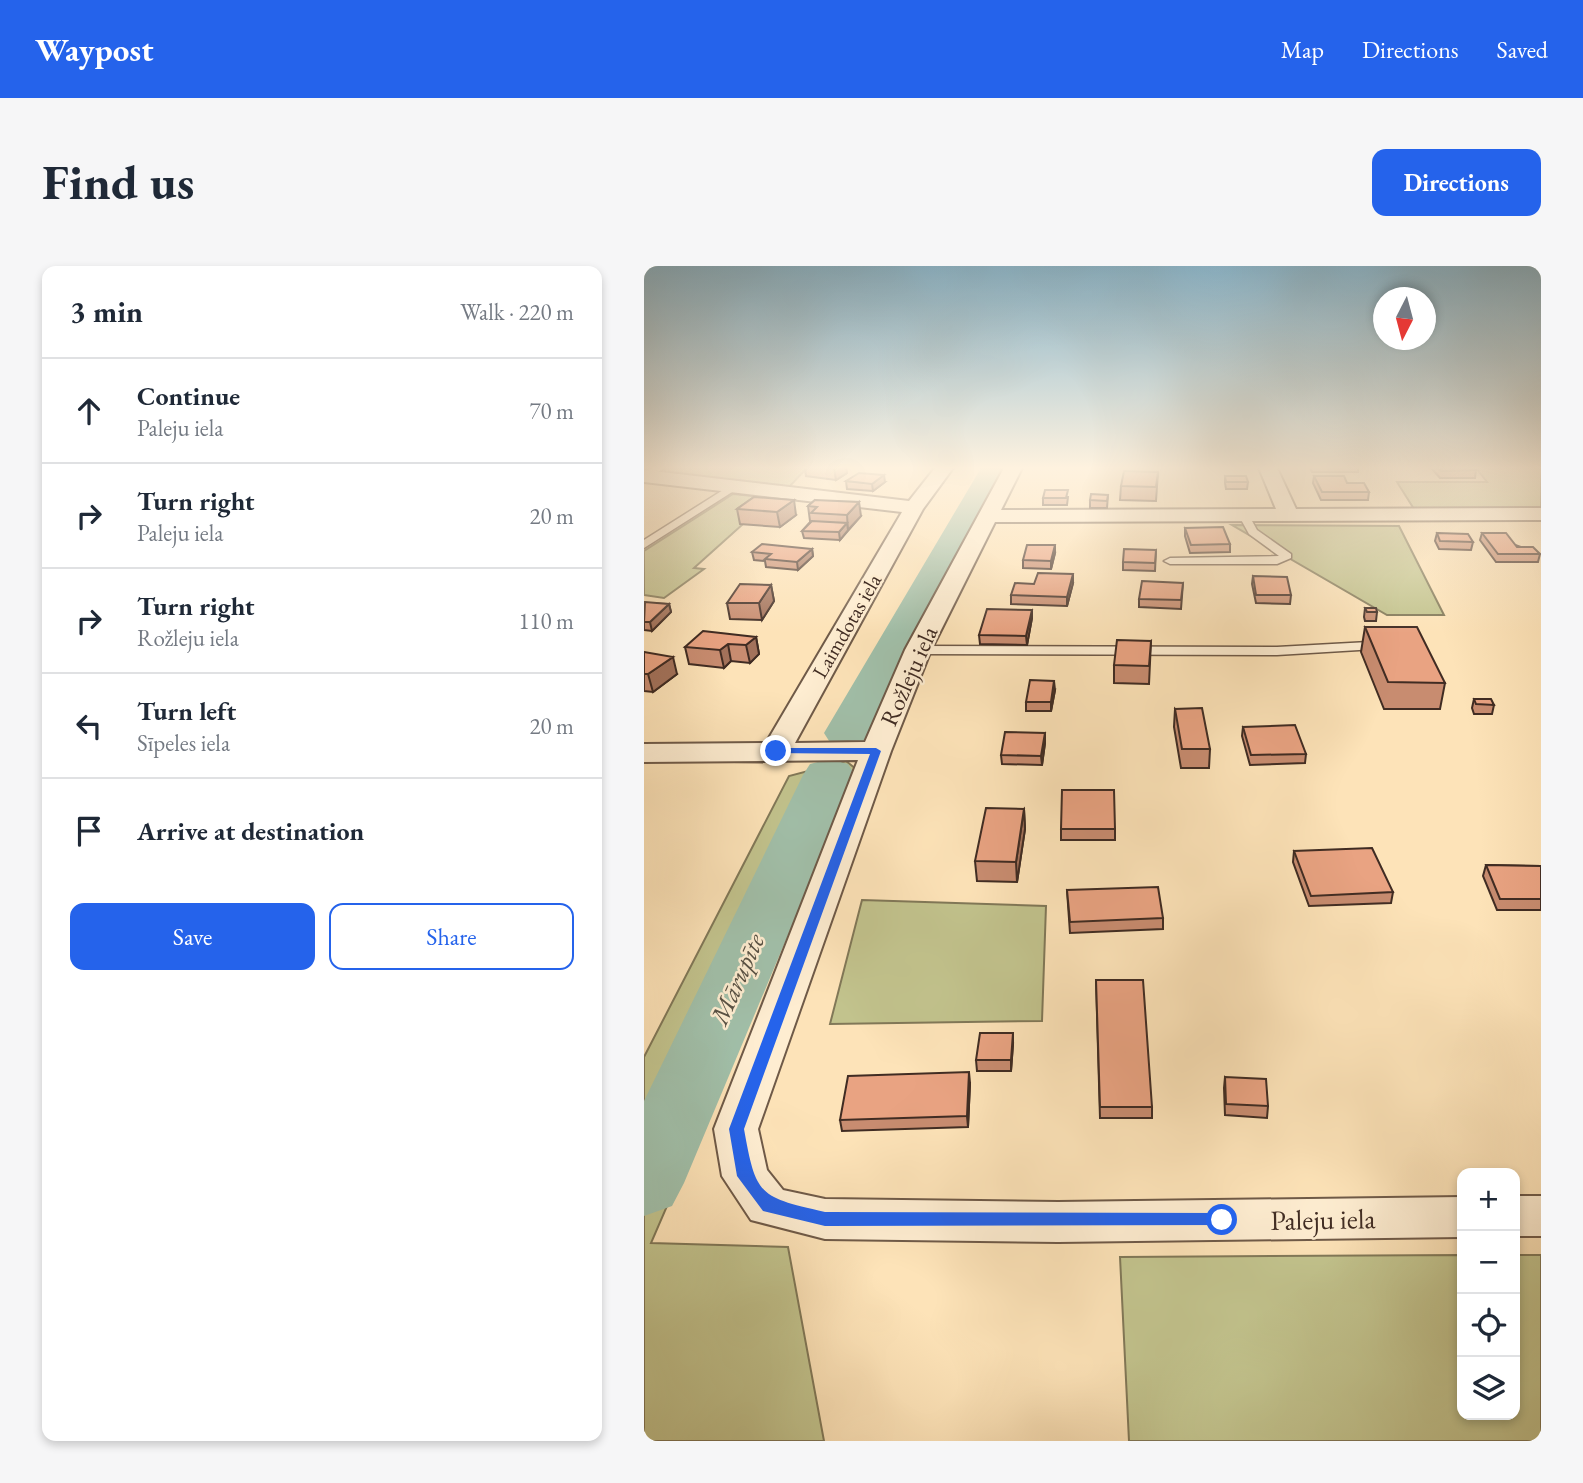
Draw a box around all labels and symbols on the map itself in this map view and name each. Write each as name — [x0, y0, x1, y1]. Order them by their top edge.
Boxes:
north arrow — [1373, 287, 1436, 350]
street label: Laimdotas iela — [806, 568, 888, 683]
street label: Rožleju iela — [873, 621, 944, 731]
route end — [760, 735, 791, 766]
water label: Mārupīte — [701, 927, 773, 1032]
street label: Paleju iela — [1270, 1200, 1377, 1238]
route start — [1206, 1204, 1237, 1235]

